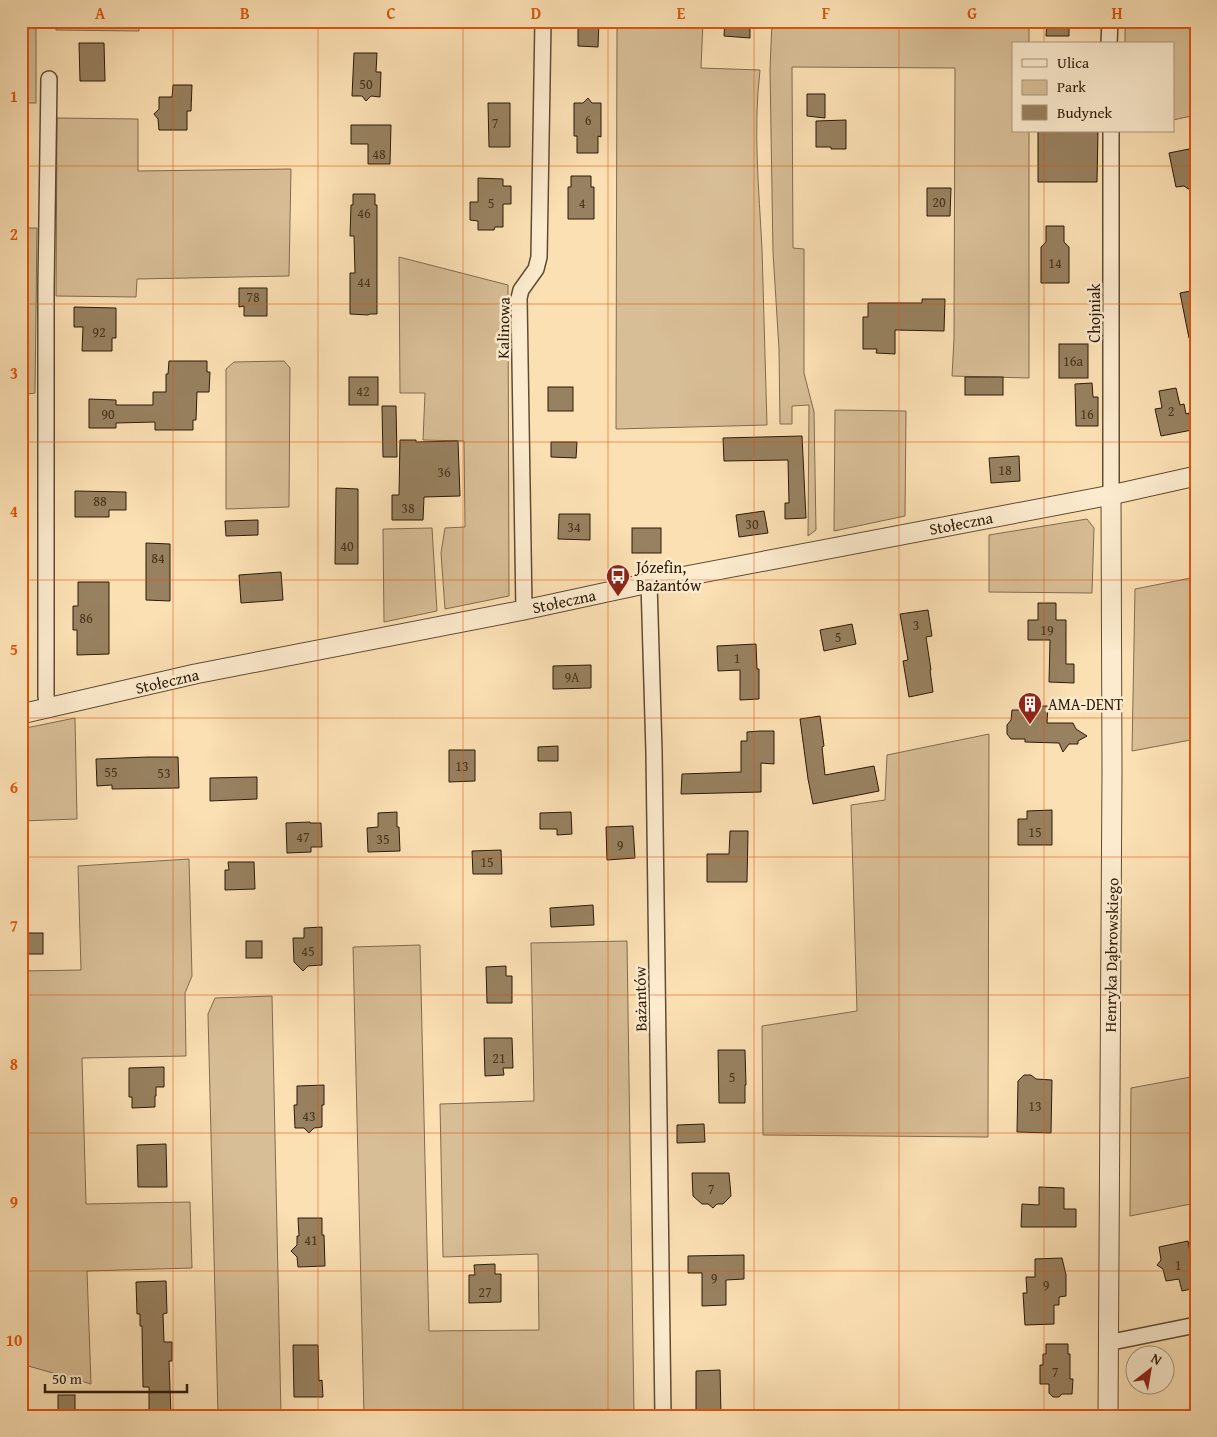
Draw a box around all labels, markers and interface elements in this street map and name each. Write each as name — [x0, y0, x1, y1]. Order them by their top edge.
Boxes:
text: A — [95, 1, 106, 25]
text: B — [240, 1, 250, 25]
text: C — [386, 1, 396, 25]
text: D — [531, 1, 541, 25]
text: E — [677, 1, 686, 25]
text: F — [822, 1, 830, 25]
text: G — [967, 1, 977, 25]
text: H — [1111, 1, 1123, 25]
legend — [1012, 42, 1174, 132]
text: Ulica — [1057, 52, 1089, 73]
house number: 50 — [359, 74, 373, 94]
text: Park — [1057, 76, 1086, 97]
text: 1 — [10, 84, 18, 108]
text: Budynek — [1057, 102, 1113, 123]
house number: 6 — [585, 110, 592, 130]
house number: 7 — [492, 113, 499, 133]
house number: 48 — [372, 144, 386, 164]
house number: 20 — [932, 192, 946, 212]
house number: 5 — [488, 193, 494, 213]
house number: 4 — [579, 193, 586, 213]
house number: 46 — [357, 203, 371, 223]
text: 2 — [10, 222, 18, 246]
house number: 14 — [1048, 253, 1062, 273]
house number: 44 — [357, 272, 371, 292]
street label: Chojniak — [1082, 282, 1106, 343]
house number: 78 — [246, 287, 260, 307]
street label: Kalinowa — [490, 297, 516, 359]
house number: 92 — [92, 322, 106, 342]
house number: 16a — [1063, 351, 1083, 371]
text: 3 — [10, 361, 18, 385]
house number: 42 — [356, 381, 370, 401]
house number: 2 — [1168, 401, 1174, 421]
house number: 90 — [101, 404, 115, 424]
house number: 16 — [1080, 404, 1094, 424]
house number: 18 — [998, 460, 1012, 480]
house number: 36 — [437, 462, 451, 482]
house number: 88 — [93, 491, 107, 511]
house number: 38 — [401, 498, 415, 518]
text: 4 — [10, 499, 18, 523]
street label: Stołeczna — [927, 505, 995, 541]
house number: 30 — [745, 514, 759, 534]
house number: 34 — [567, 517, 581, 537]
house number: 40 — [340, 536, 354, 556]
house number: 84 — [151, 548, 165, 568]
place label: Józefin, Bażantów — [634, 555, 702, 597]
bus stop icon: Józefin, Bażantów — [605, 563, 631, 597]
street label: Stołeczna — [530, 582, 598, 619]
house number: 86 — [79, 608, 93, 628]
house number: 3 — [913, 615, 919, 635]
house number: 19 — [1040, 620, 1054, 640]
house number: 5 — [835, 627, 841, 647]
text: 5 — [10, 637, 18, 661]
house number: 1 — [734, 648, 740, 668]
street label: Stołeczna — [133, 662, 202, 700]
house number: 9A — [564, 667, 580, 687]
building icon: AMA-DENT — [1017, 691, 1043, 725]
place label: AMA-DENT — [1048, 692, 1123, 716]
house number: 13 — [455, 756, 469, 776]
house number: 55 — [104, 762, 118, 782]
house number: 53 — [157, 763, 171, 783]
text: 6 — [10, 775, 18, 799]
house number: 15 — [1028, 822, 1042, 842]
house number: 47 — [296, 827, 310, 847]
house number: 35 — [376, 829, 390, 849]
house number: 9 — [617, 835, 624, 855]
house number: 15 — [480, 852, 494, 872]
street label: Henryka Dąbrowskiego — [1098, 877, 1124, 1033]
text: 7 — [10, 913, 18, 937]
house number: 45 — [301, 941, 315, 961]
street label: Bażantów — [627, 965, 653, 1032]
house number: 21 — [492, 1048, 506, 1068]
text: 8 — [10, 1052, 18, 1076]
house number: 5 — [729, 1067, 735, 1087]
house number: 13 — [1028, 1096, 1042, 1116]
house number: 43 — [302, 1106, 316, 1126]
house number: 7 — [708, 1179, 715, 1199]
text: 9 — [10, 1190, 18, 1214]
house number: 41 — [304, 1230, 318, 1250]
house number: 1 — [1175, 1255, 1181, 1275]
house number: 9 — [711, 1268, 718, 1288]
house number: 9 — [1043, 1275, 1050, 1295]
house number: 27 — [478, 1282, 492, 1302]
text: 10 — [6, 1328, 22, 1352]
north arrow — [1124, 1344, 1174, 1394]
text: N — [1148, 1348, 1166, 1370]
scale bar — [45, 1362, 188, 1394]
house number: 7 — [1052, 1362, 1059, 1382]
text: 50 m — [52, 1368, 83, 1389]

